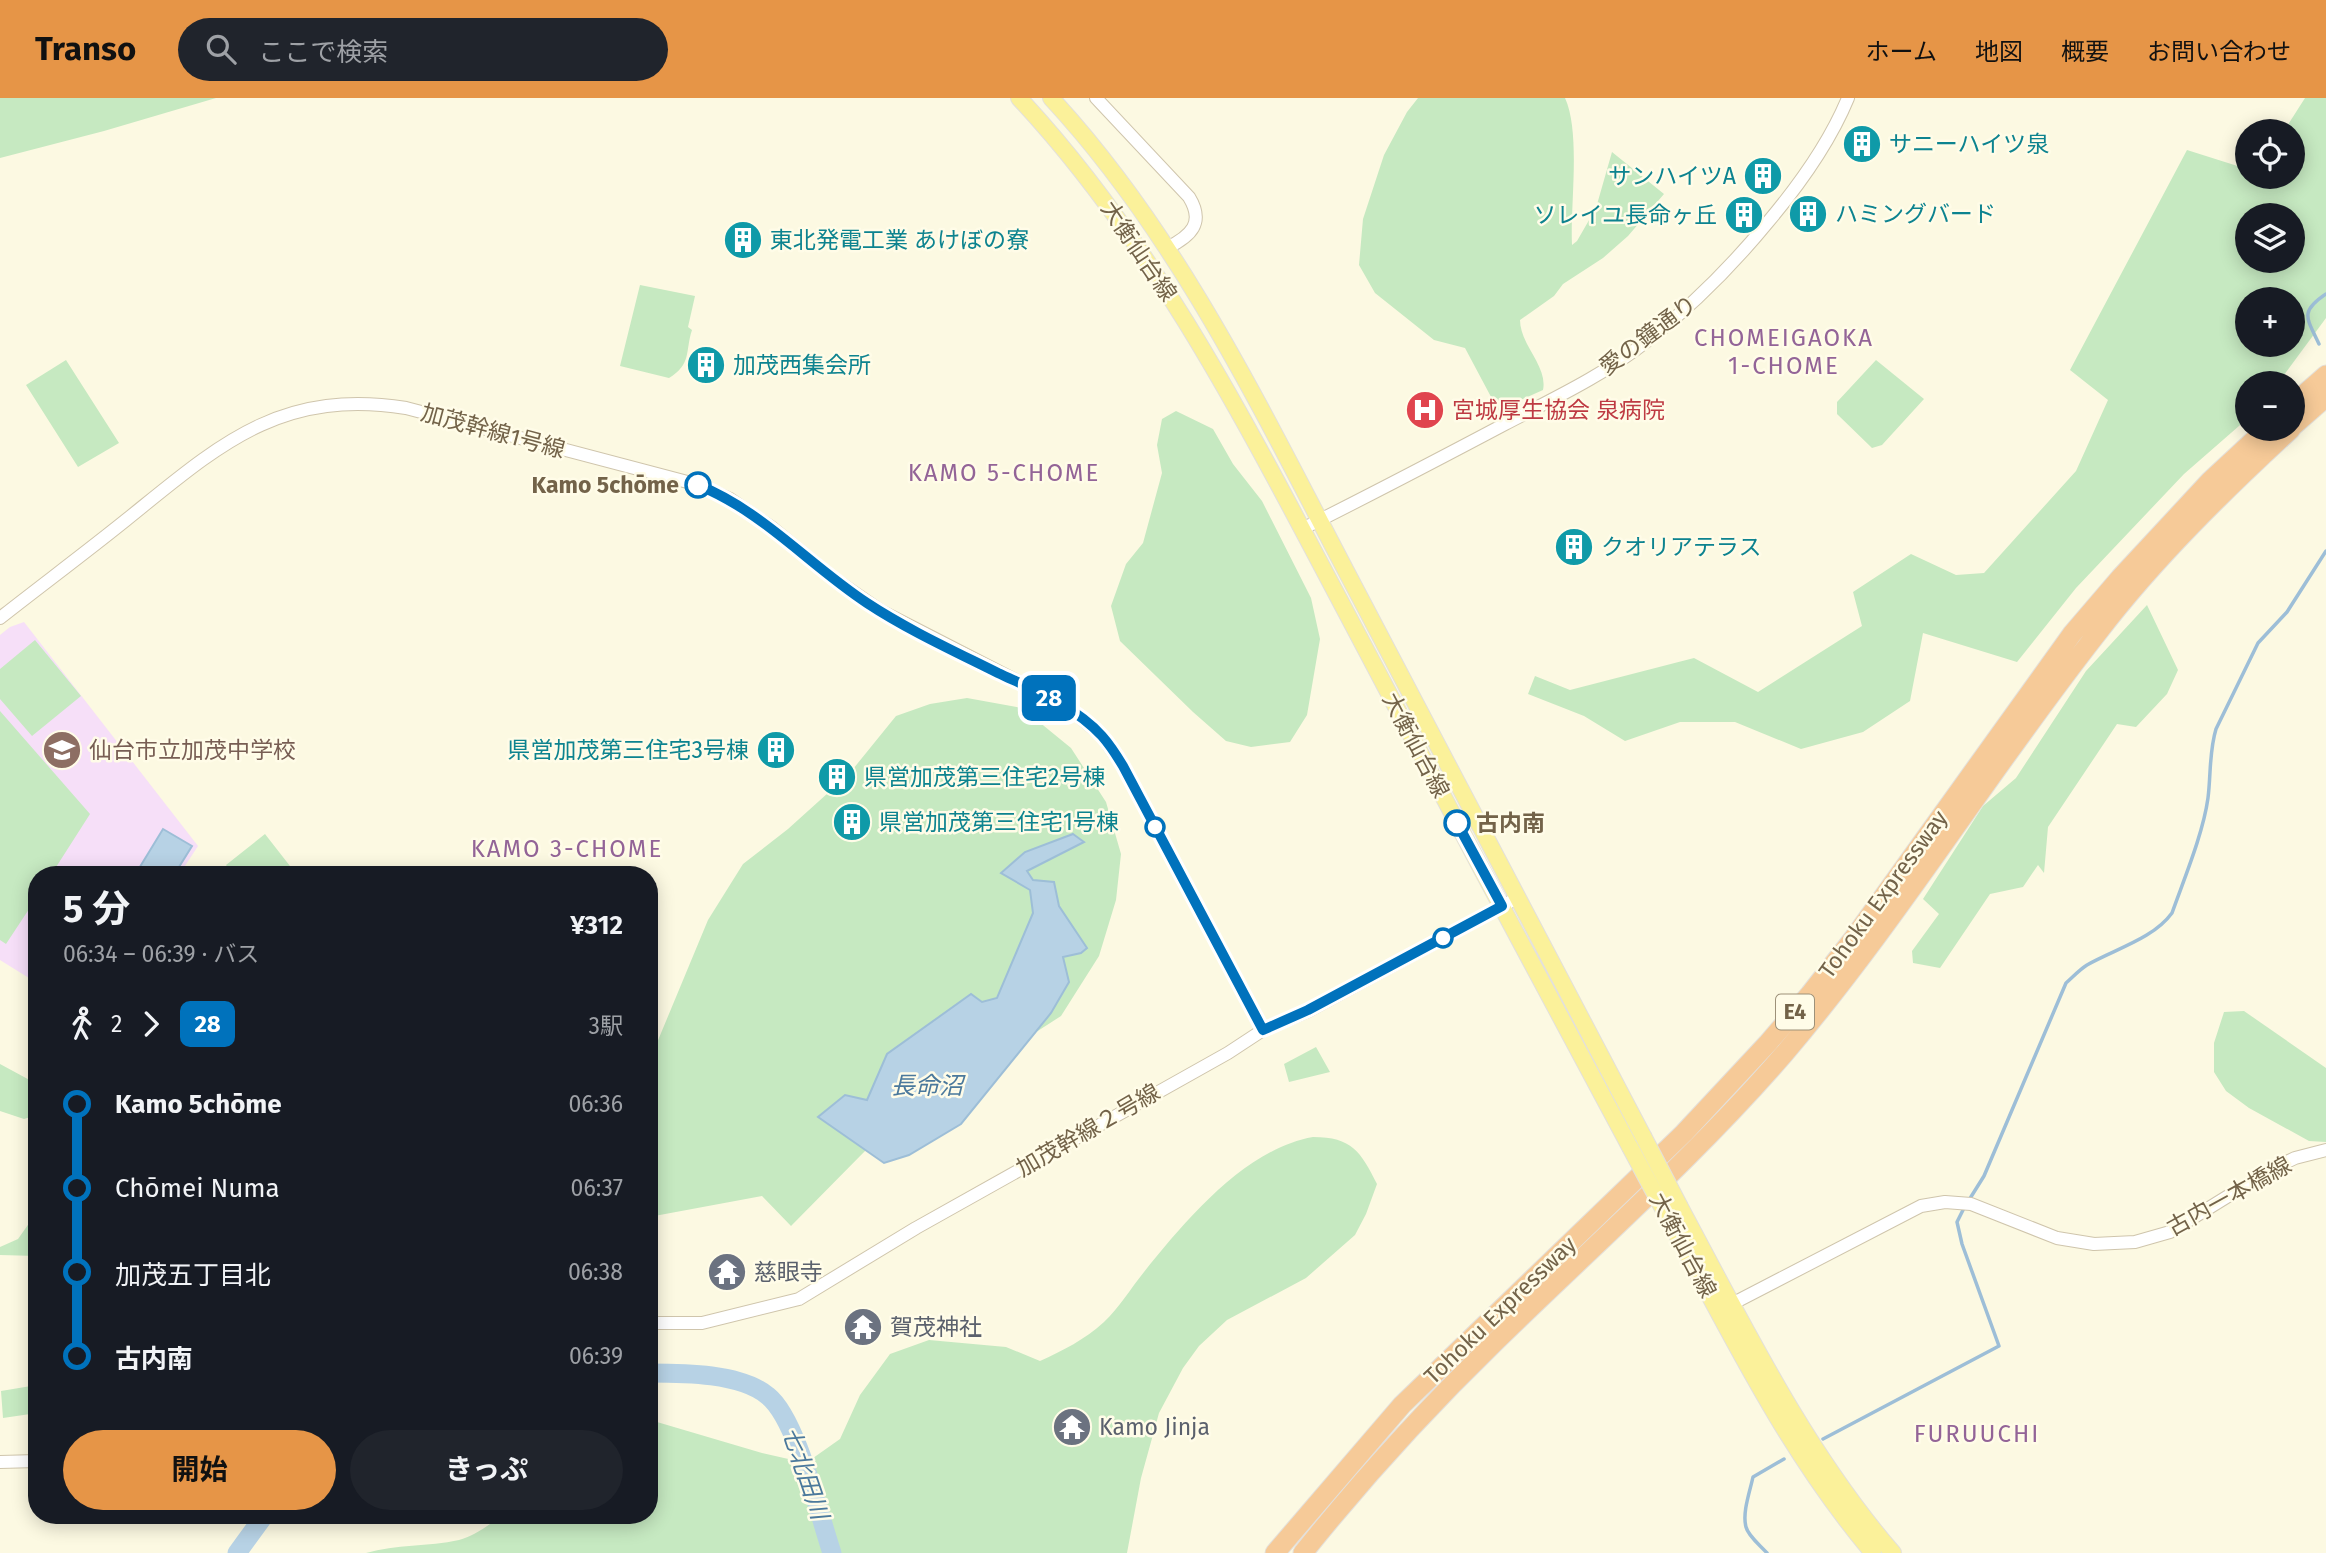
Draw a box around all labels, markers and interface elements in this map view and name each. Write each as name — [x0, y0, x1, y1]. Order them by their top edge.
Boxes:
search box — [178, 18, 668, 81]
text: Transo — [35, 29, 136, 69]
icon: search — [202, 30, 240, 68]
text: ここで検索 — [258, 37, 388, 68]
text: ホーム — [1866, 38, 1937, 66]
text: 地図 — [1975, 38, 2023, 66]
text: 概要 — [2061, 38, 2109, 66]
text: お問い合わせ — [2147, 38, 2291, 66]
map controls — [2235, 119, 2305, 441]
button: locate — [2235, 119, 2305, 189]
building icon: サニーハイツ泉 — [1841, 123, 1883, 165]
place label: サニーハイツ泉 — [1889, 130, 2049, 158]
building icon: サンハイツA — [1742, 155, 1784, 197]
place label: サンハイツA — [1608, 162, 1737, 190]
building icon: ハミングバード — [1787, 193, 1829, 235]
building icon: ソレイユ長命ヶ丘 — [1723, 194, 1765, 236]
street label: 大衡仙台線 — [1095, 196, 1183, 306]
place label: ハミングバード — [1835, 200, 1996, 228]
place label: ソレイユ長命ヶ丘 — [1533, 201, 1717, 229]
button: layers — [2235, 203, 2305, 273]
building icon: 東北発電工業 あけぼの寮 — [722, 219, 764, 261]
place label: 東北発電工業 あけぼの寮 — [770, 226, 1029, 254]
button: + — [2235, 287, 2305, 357]
street label: 愛の鐘通り — [1594, 289, 1702, 381]
district label: CHOMEIGAOKA 1-CHOME — [1694, 324, 1874, 380]
building icon: 加茂西集会所 — [685, 344, 727, 386]
place label: 加茂西集会所 — [733, 351, 871, 379]
button: − — [2235, 371, 2305, 441]
hospital icon: 宮城厚生協会 泉病院 — [1404, 389, 1446, 431]
place label: 宮城厚生協会 泉病院 — [1452, 396, 1665, 424]
street label: 加茂幹線1号線 — [418, 398, 568, 464]
district label: KAMO 5-CHOME — [908, 459, 1100, 487]
place label: Kamo 5chōme — [532, 471, 679, 499]
marker: Kamo 5chōme — [685, 472, 711, 498]
building icon: クオリアテラス — [1553, 526, 1595, 568]
place label: クオリアテラス — [1601, 533, 1762, 561]
line badge: 28 — [1018, 675, 1080, 721]
text: 28 — [1036, 684, 1062, 712]
street label: 大衡仙台線 — [1377, 688, 1455, 802]
school or university icon: 仙台市立加茂中学校 — [41, 729, 83, 771]
building icon: 県営加茂第三住宅3号棟 — [755, 729, 797, 771]
place label: 仙台市立加茂中学校 — [89, 736, 296, 764]
place label: 県営加茂第三住宅3号棟 — [508, 736, 749, 764]
building icon: 県営加茂第三住宅2号棟 — [816, 756, 858, 798]
place label: 県営加茂第三住宅2号棟 — [864, 763, 1105, 791]
building icon: 県営加茂第三住宅1号棟 — [831, 801, 873, 843]
street label: Tohoku Expressway — [1813, 804, 1954, 983]
place label: 県営加茂第三住宅1号棟 — [879, 808, 1119, 836]
place label: 古内南 — [1476, 809, 1545, 837]
marker: 古内南 — [1444, 810, 1470, 836]
unlabelled marker — [1145, 817, 1165, 837]
district label: KAMO 3-CHOME — [471, 835, 663, 863]
text: 5 分 — [63, 886, 130, 932]
text: ¥312 — [570, 910, 623, 941]
unlabelled marker — [1433, 928, 1453, 948]
text: 06:34 – 06:39 · バス — [63, 940, 259, 968]
road number: E4 — [1776, 995, 1814, 1030]
icon: walk — [63, 1005, 101, 1043]
icon: forward — [132, 1005, 170, 1043]
text: 2 — [111, 1010, 122, 1038]
text: 28 — [194, 1010, 221, 1038]
text: 3駅 — [589, 1012, 623, 1040]
water label: 長命沼 — [891, 1072, 966, 1100]
street label: 加茂幹線２号線 — [1011, 1078, 1165, 1182]
text: Kamo 5chōme — [115, 1089, 282, 1120]
text: 06:36 — [568, 1090, 623, 1118]
street label: 古内一本橋線 — [2162, 1150, 2296, 1242]
text: Chōmei Numa — [115, 1173, 280, 1204]
text: 06:37 — [571, 1174, 623, 1202]
street label: 大衡仙台線 — [1644, 1188, 1722, 1302]
street label: Tohoku Expressway — [1418, 1230, 1582, 1390]
temple icon: 慈眼寺 — [706, 1251, 748, 1293]
text: 06:38 — [568, 1258, 623, 1286]
place label: 慈眼寺 — [754, 1258, 823, 1286]
text: 加茂五丁目北 — [115, 1260, 271, 1291]
temple icon: 賀茂神社 — [842, 1306, 884, 1348]
place label: 賀茂神社 — [890, 1313, 982, 1341]
text: 06:39 — [569, 1342, 623, 1370]
text: 古内南 — [115, 1344, 193, 1375]
temple icon: Kamo Jinja — [1051, 1406, 1093, 1448]
place label: Kamo Jinja — [1099, 1413, 1210, 1441]
district label: FURUUCHI — [1914, 1420, 2040, 1448]
water label: 七北田川 — [776, 1423, 835, 1526]
button: 開始 — [63, 1430, 336, 1510]
button: きっぷ — [350, 1430, 623, 1510]

